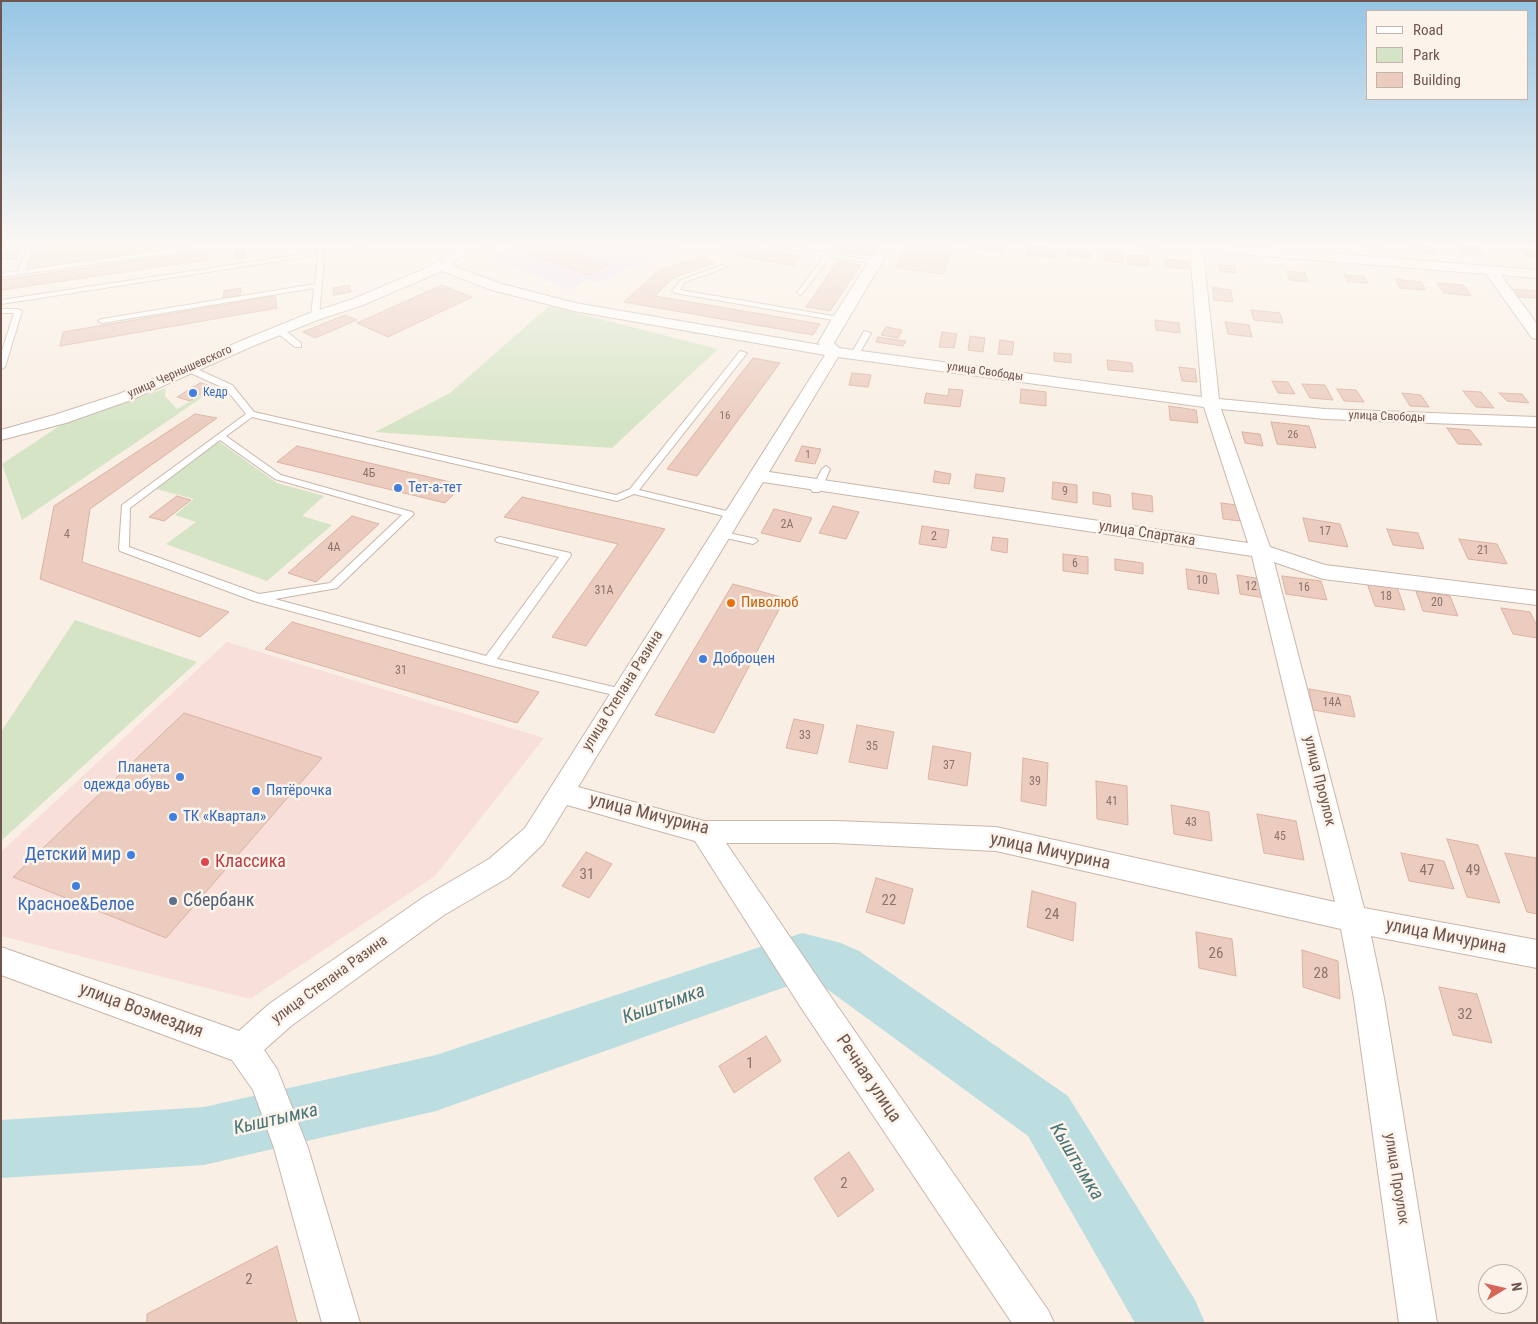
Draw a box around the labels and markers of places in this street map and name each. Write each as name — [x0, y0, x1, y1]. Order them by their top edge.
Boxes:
place label: Кедр — [203, 386, 228, 400]
marker: Кедр — [187, 387, 199, 399]
place label: Тет-а-тет — [408, 479, 462, 497]
marker: Тет-а-тет — [392, 482, 404, 494]
place label: Пиволюб — [741, 594, 798, 612]
marker: Пиволюб — [725, 597, 737, 609]
place label: Доброцен — [713, 650, 775, 668]
marker: Доброцен — [697, 653, 709, 665]
place label: Планета одежда обувь — [84, 759, 170, 794]
marker: Планета одежда обувь — [174, 771, 186, 783]
place label: Пятёрочка — [266, 782, 332, 800]
marker: Пятёрочка — [250, 785, 262, 797]
place label: ТК «Квартал» — [183, 808, 266, 826]
marker: ТК «Квартал» — [167, 811, 179, 823]
place label: Детский мир — [25, 844, 121, 866]
marker: Детский мир — [125, 849, 137, 861]
place label: Классика — [215, 851, 286, 873]
marker: Классика — [199, 856, 211, 868]
marker: Красное&Белое — [70, 880, 82, 892]
place label: Сбербанк — [183, 890, 254, 912]
place label: Красное&Белое — [17, 894, 135, 916]
marker: Сбербанк — [167, 895, 179, 907]

